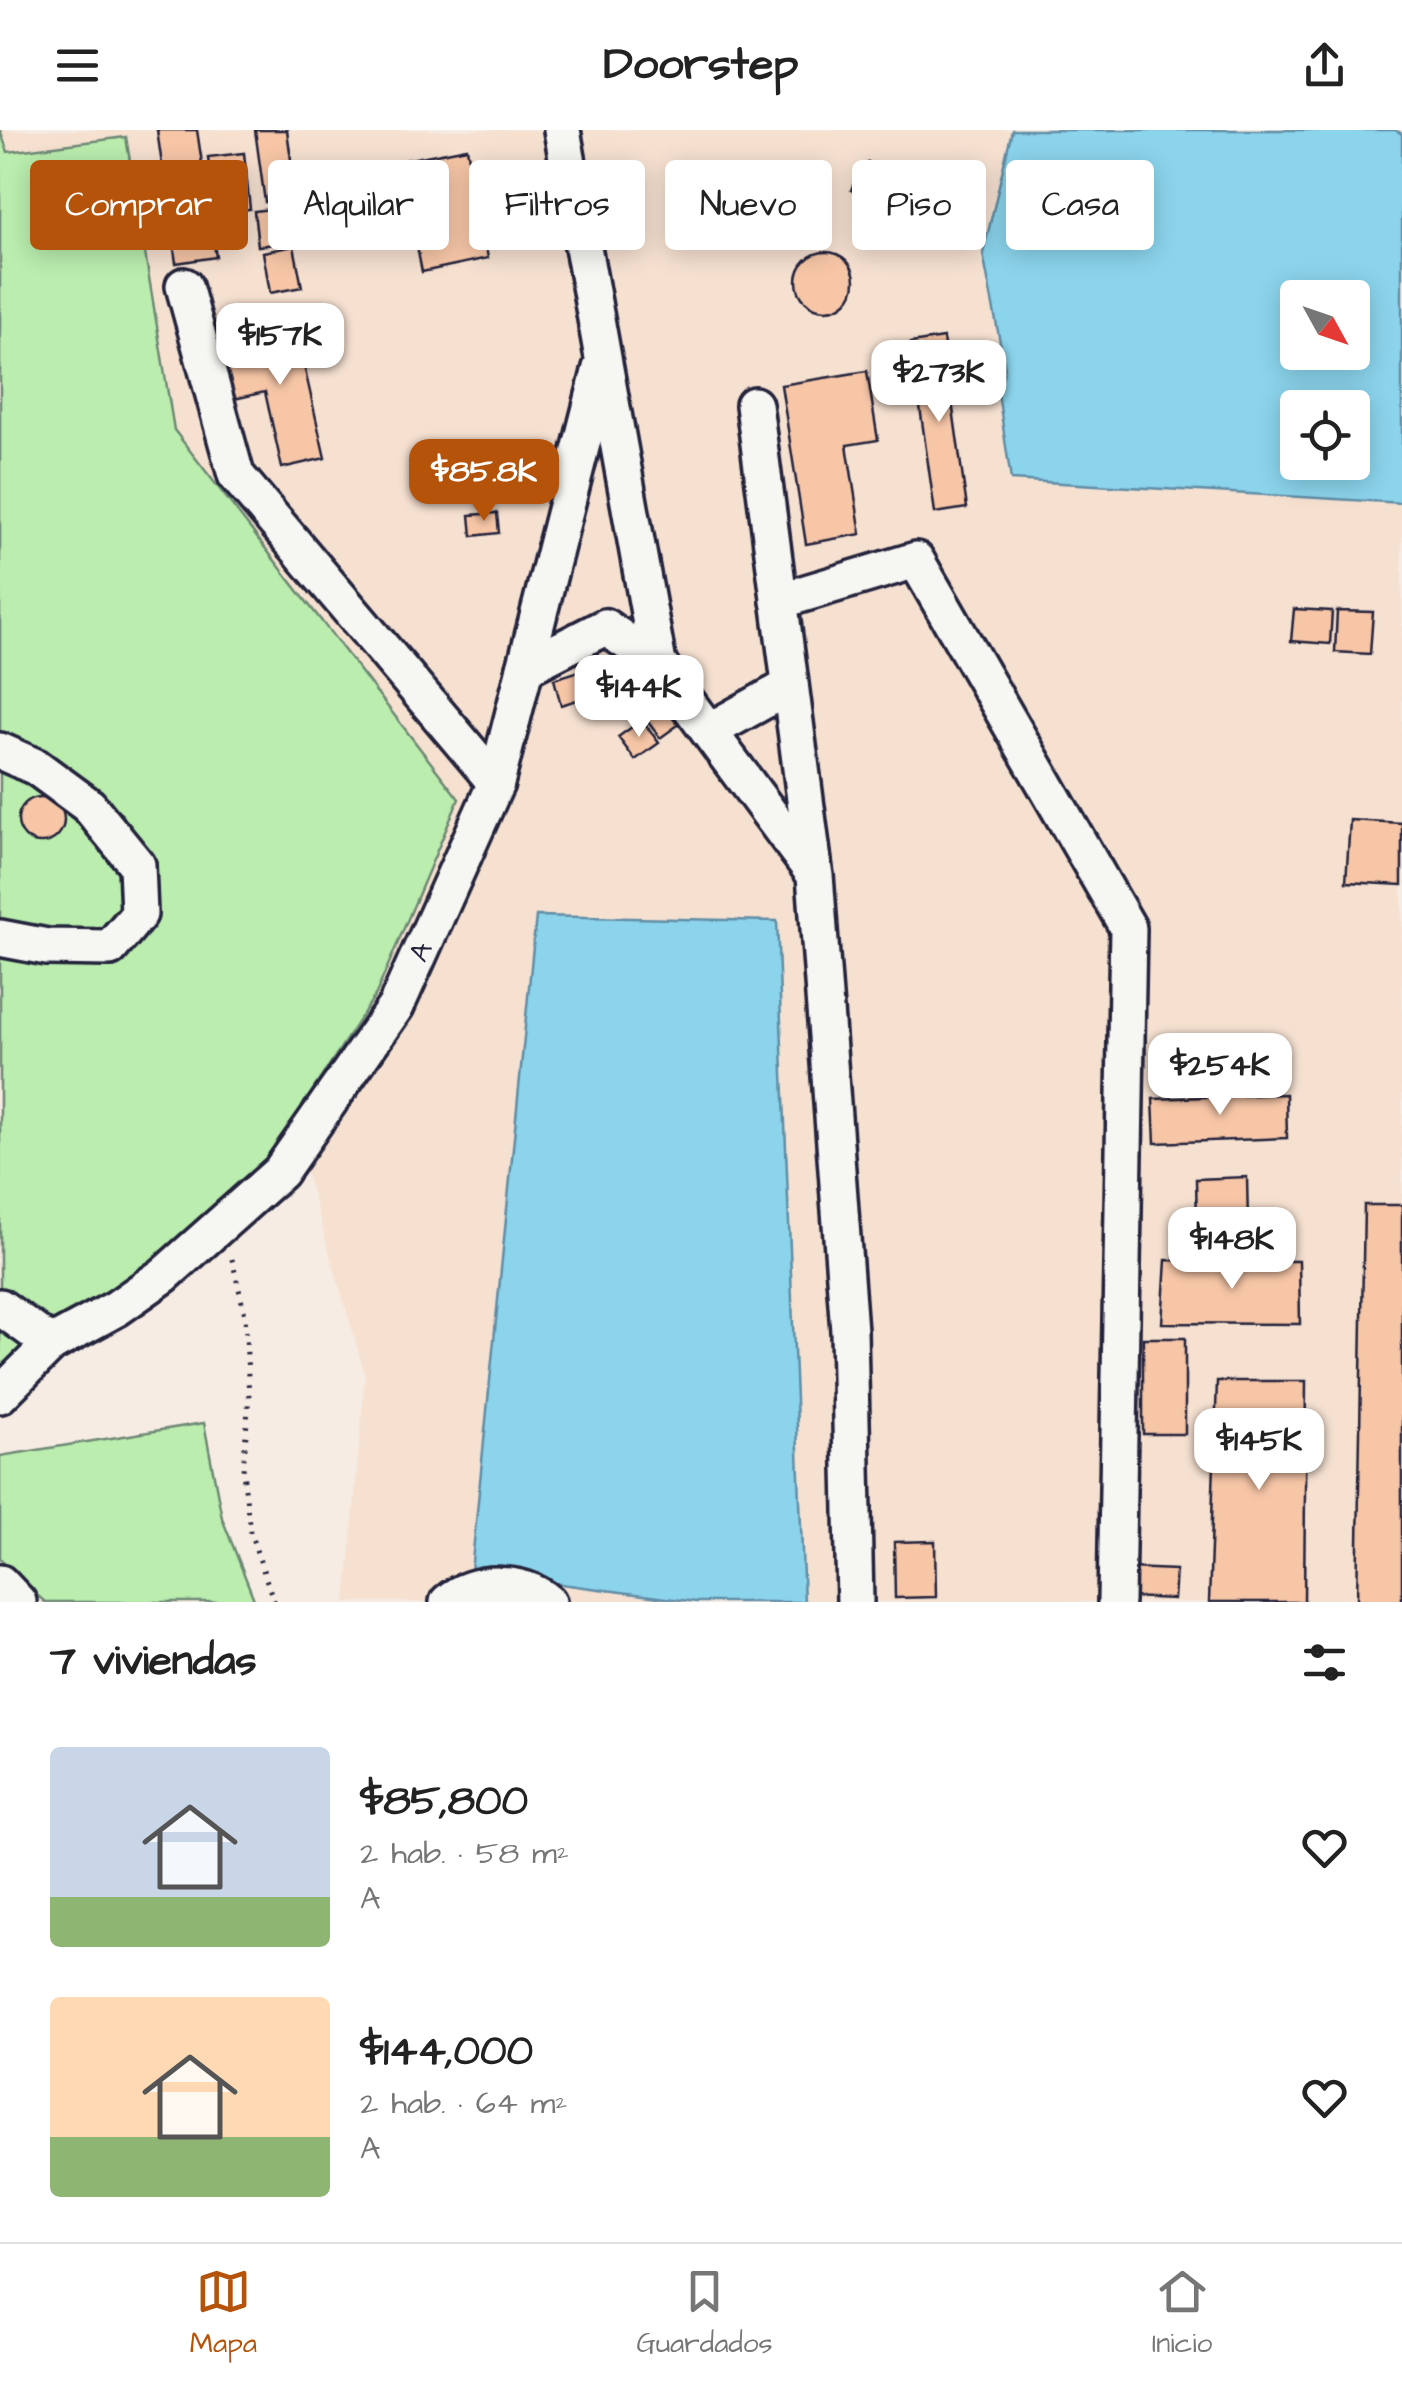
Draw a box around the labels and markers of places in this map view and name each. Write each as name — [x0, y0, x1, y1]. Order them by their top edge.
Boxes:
pin: $157K — [210, 303, 350, 388]
pin: $273K — [869, 340, 1009, 425]
pin: $85.8K — [403, 439, 565, 524]
pin: $144K — [569, 655, 709, 740]
pin: $254K — [1150, 1033, 1290, 1118]
pin: $148K — [1162, 1207, 1302, 1292]
pin: $145K — [1189, 1408, 1329, 1493]

